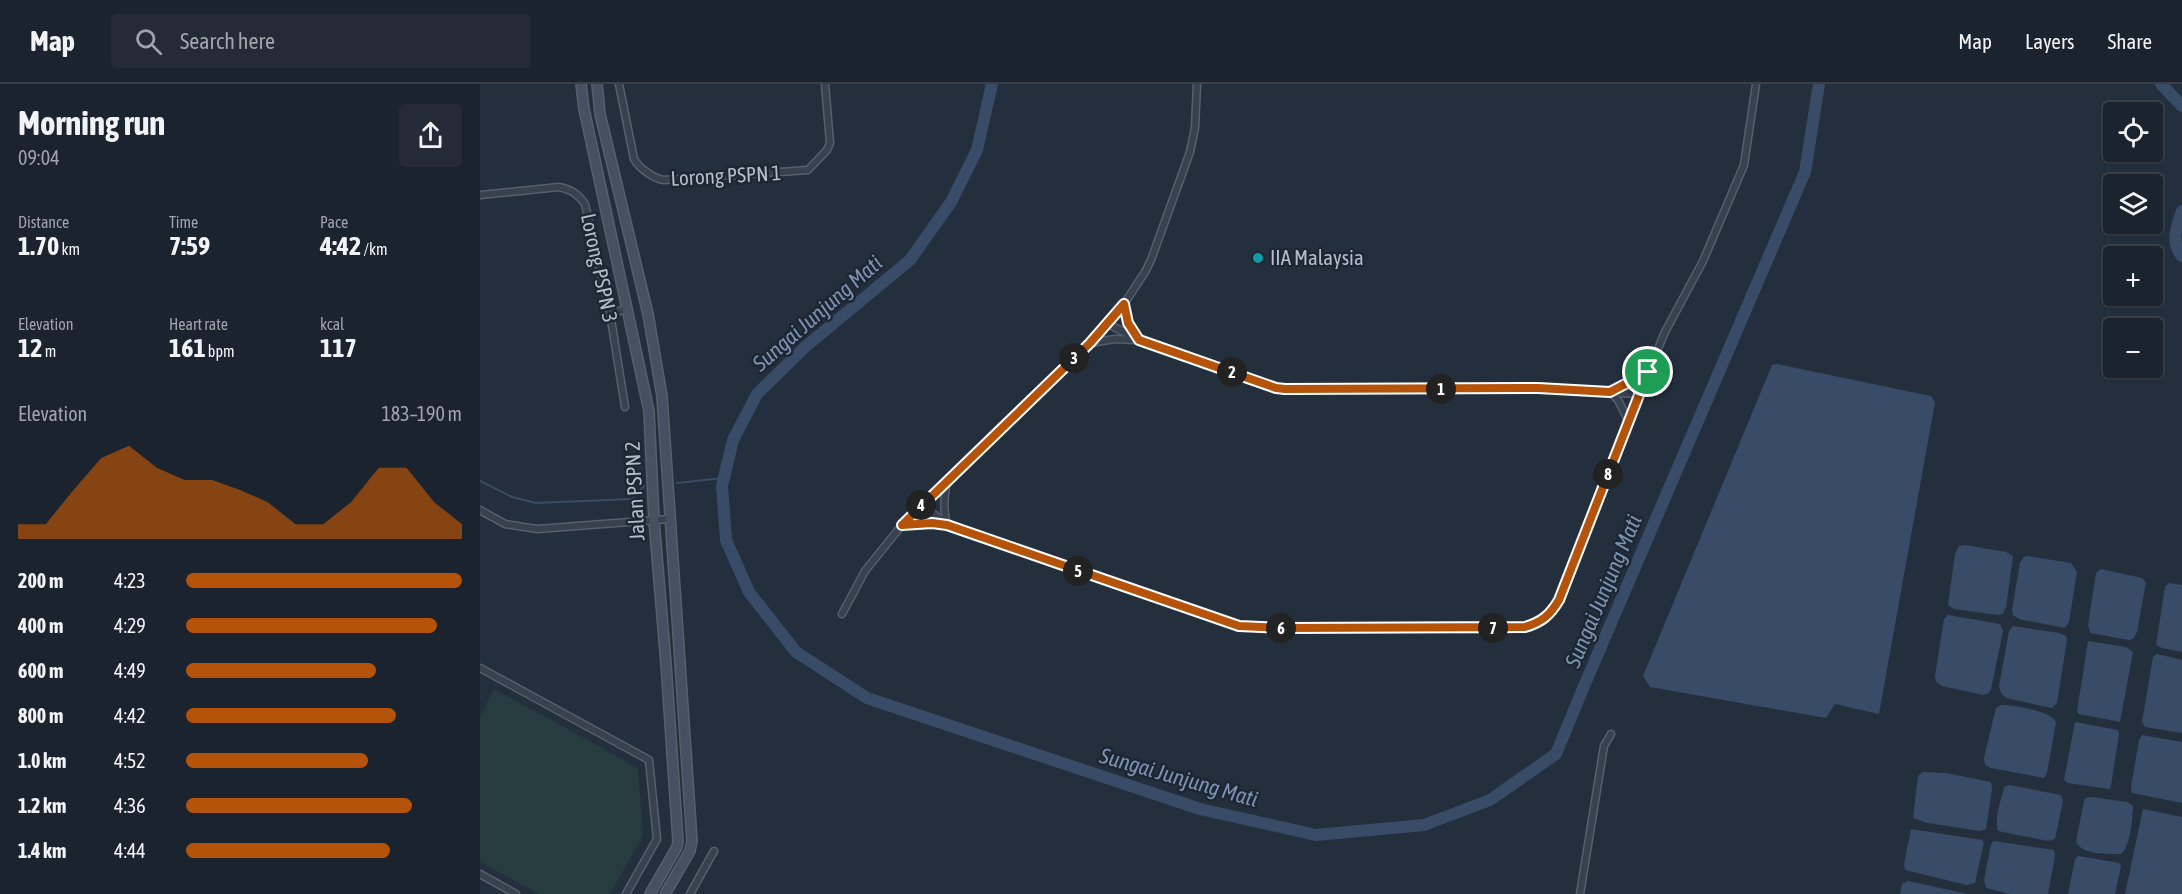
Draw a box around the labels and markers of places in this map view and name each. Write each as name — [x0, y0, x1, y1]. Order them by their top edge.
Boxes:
place label: IIA Malaysia — [1270, 245, 1364, 269]
marker: IIA Malaysia — [1251, 251, 1265, 265]
pin: 3 — [1059, 343, 1089, 373]
pin — [1622, 346, 1673, 397]
pin: 2 — [1217, 357, 1247, 387]
pin: 1 — [1426, 374, 1456, 404]
pin: 8 — [1593, 459, 1623, 489]
pin: 4 — [906, 490, 936, 520]
pin: 5 — [1063, 556, 1093, 586]
pin: 6 — [1266, 613, 1296, 643]
pin: 7 — [1478, 613, 1508, 643]

